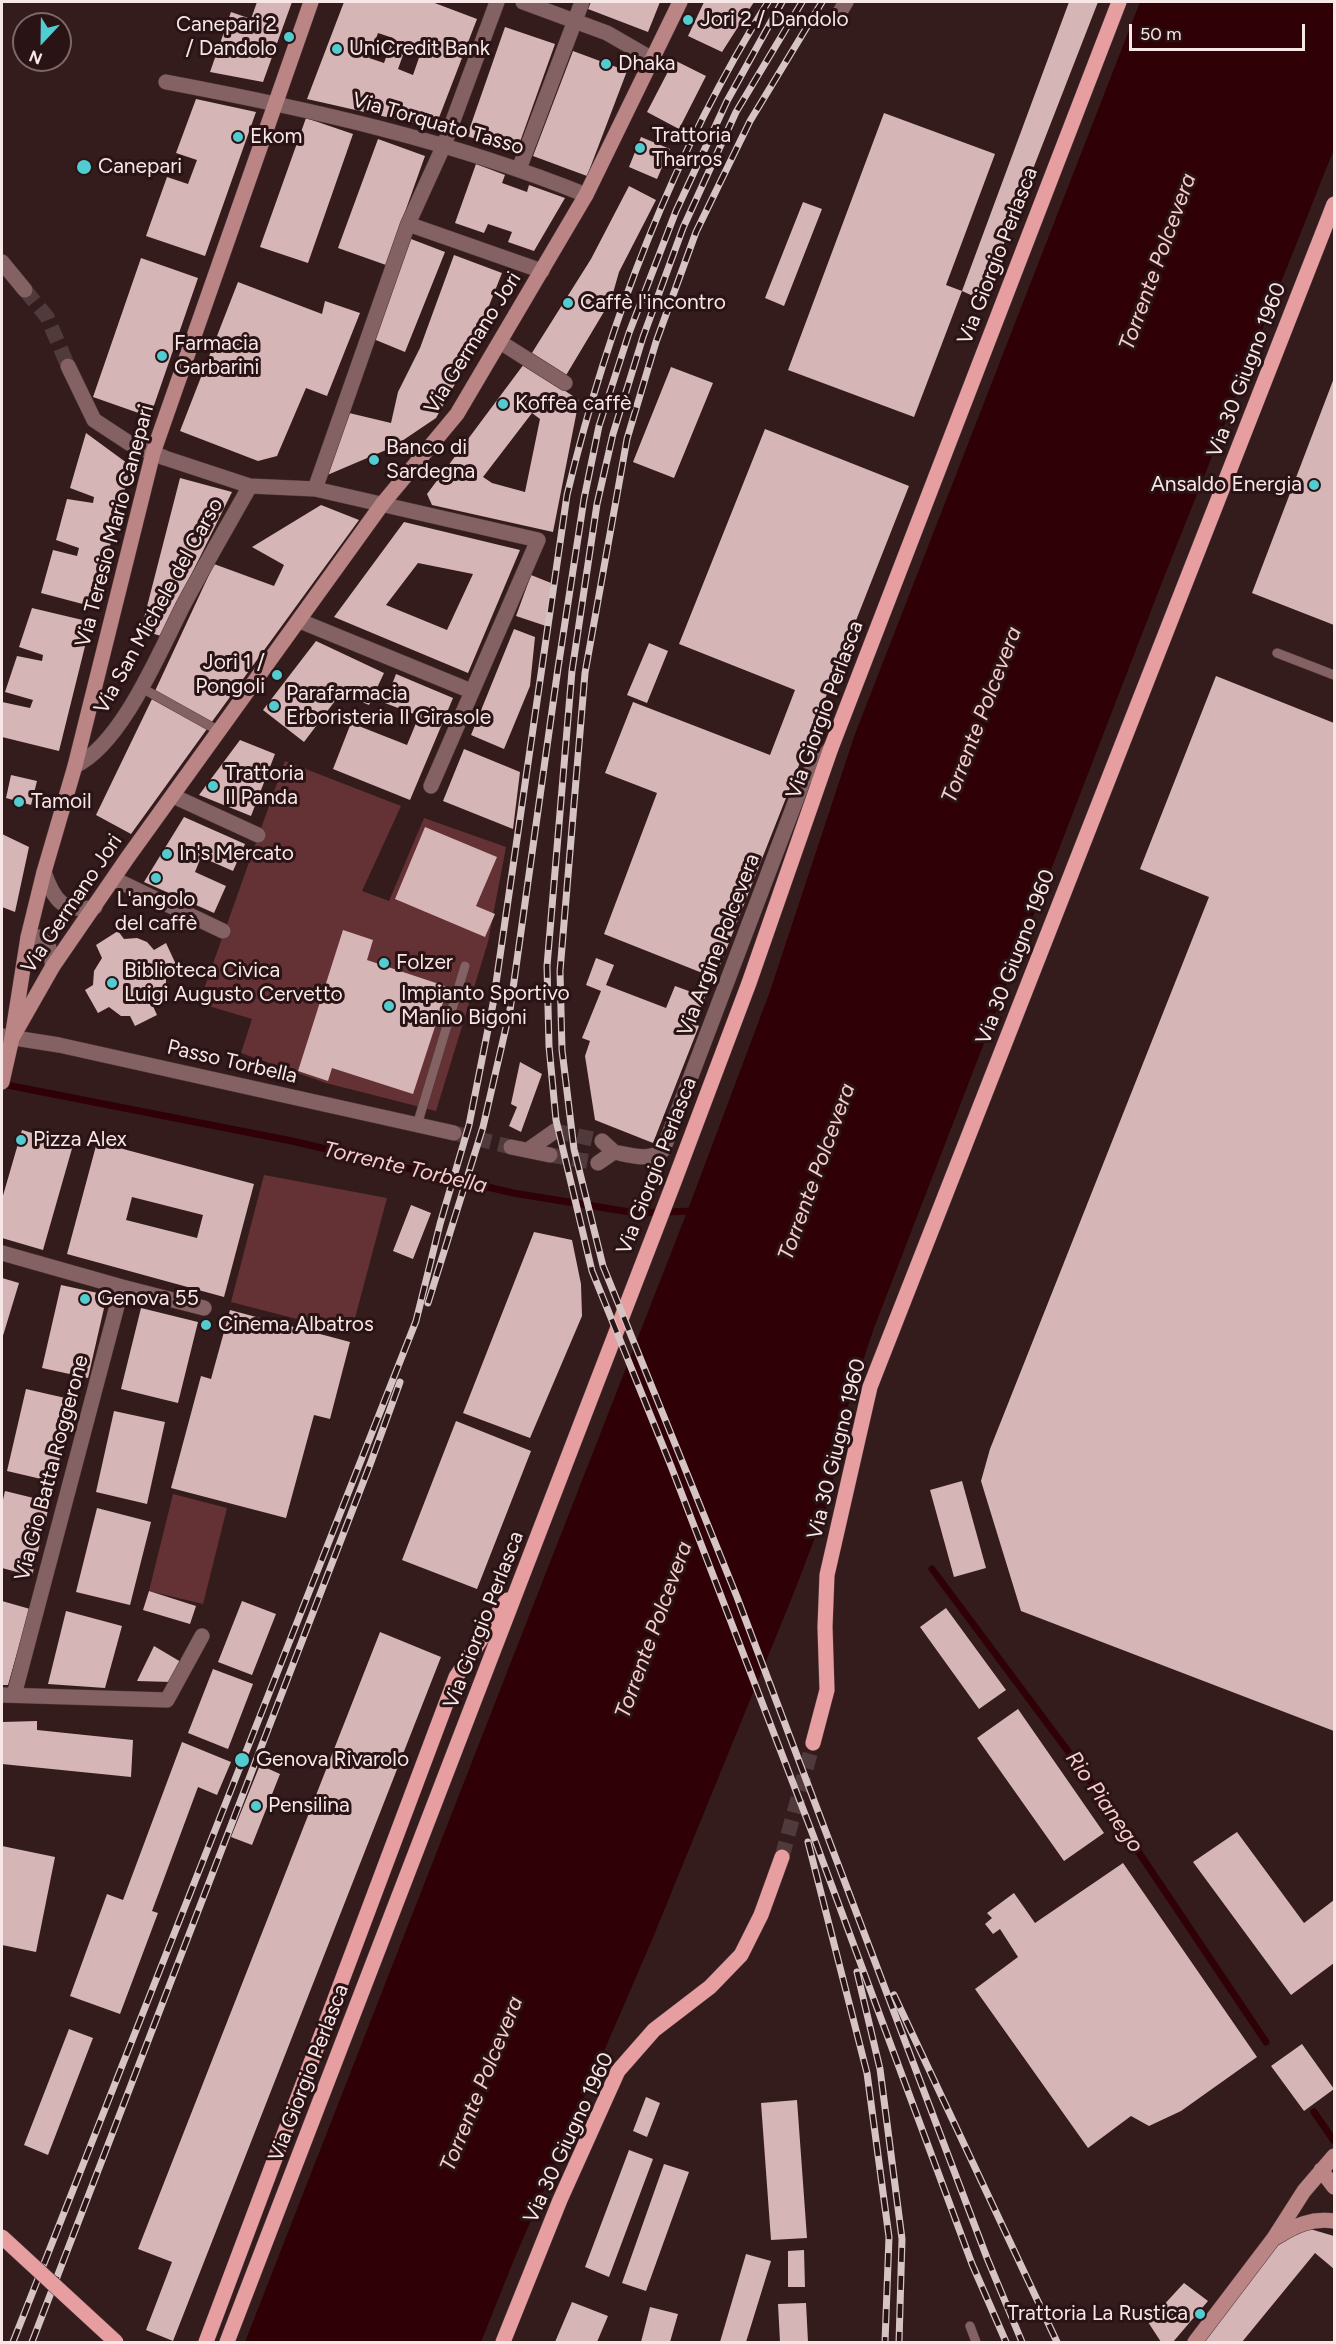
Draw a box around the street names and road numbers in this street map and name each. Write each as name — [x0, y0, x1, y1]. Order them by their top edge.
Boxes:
street label: Via Torquato Tasso — [349, 87, 527, 161]
street label: Via Giorgio Perlasca — [953, 164, 1043, 348]
street label: Via Germano Jori — [419, 267, 527, 419]
street label: Via 30 Giugno 1960 — [1202, 279, 1292, 461]
street label: Via Teresio Mario Canepari — [71, 402, 159, 650]
street label: Via San Michele del Carso — [89, 494, 229, 718]
street label: Via Giorgio Perlasca — [781, 618, 869, 802]
street label: Via Germano Jori — [16, 830, 128, 978]
street label: Via Argine Polcevera — [673, 850, 765, 1040]
street label: Via 30 Giugno 1960 — [971, 866, 1061, 1048]
street label: Passo Torbella — [164, 1035, 300, 1089]
street label: Via Giorgio Perlasca — [612, 1074, 702, 1258]
street label: Via Gio Batta Roggerone — [10, 1352, 94, 1584]
street label: Via 30 Giugno 1960 — [802, 1356, 872, 1542]
street label: Via Giorgio Perlasca — [439, 1528, 529, 1712]
street label: Via Giorgio Perlasca — [264, 1981, 354, 2165]
street label: Via 30 Giugno 1960 — [518, 2049, 620, 2227]

